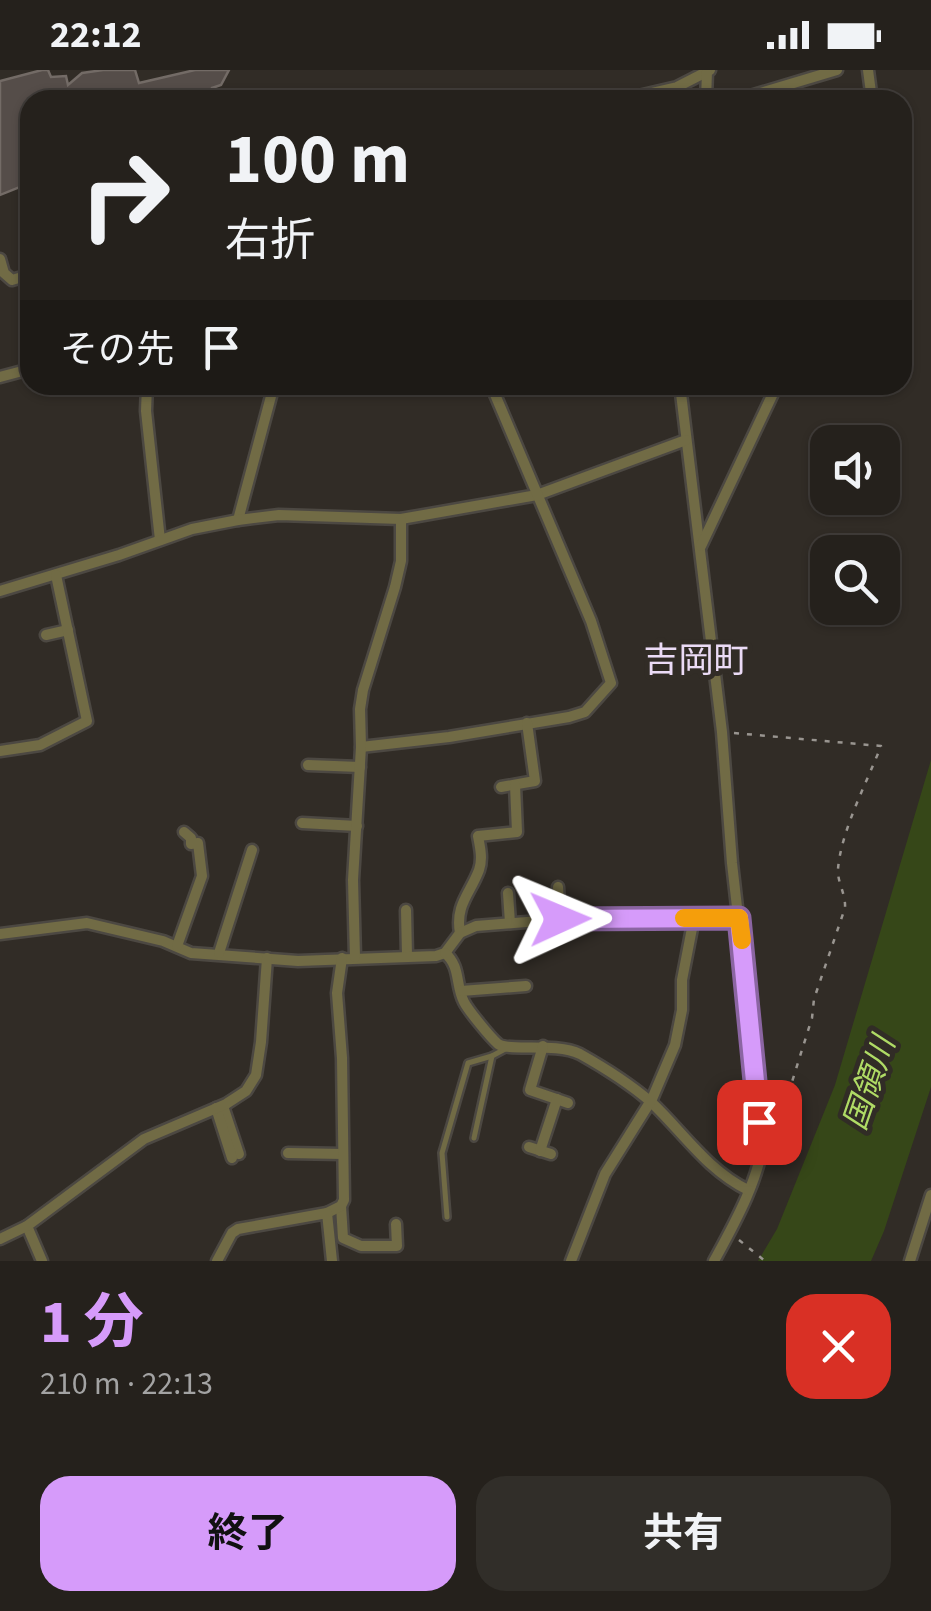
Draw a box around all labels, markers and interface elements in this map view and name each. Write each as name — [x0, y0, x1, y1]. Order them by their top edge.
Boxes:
text: 22:12 — [50, 8, 142, 62]
text: 100 m — [225, 110, 410, 210]
icon: right — [60, 130, 190, 260]
text: 右折 — [225, 209, 315, 273]
icon: arrive — [194, 320, 249, 375]
text: その先 — [60, 323, 174, 377]
map controls — [810, 425, 900, 625]
button: sound — [810, 425, 900, 515]
button: search — [810, 535, 900, 625]
district label: 吉岡町 — [643, 636, 749, 686]
position arrow — [508, 867, 612, 971]
water label: 国領川 — [833, 1028, 908, 1136]
pin — [717, 1080, 802, 1165]
icon: arrive — [732, 1095, 787, 1150]
text: 1 分 — [40, 1281, 144, 1366]
button: close — [786, 1294, 891, 1399]
text: 210 m · 22:13 — [40, 1361, 213, 1407]
button: 終了 — [40, 1476, 456, 1591]
button: 共有 — [476, 1476, 891, 1591]

